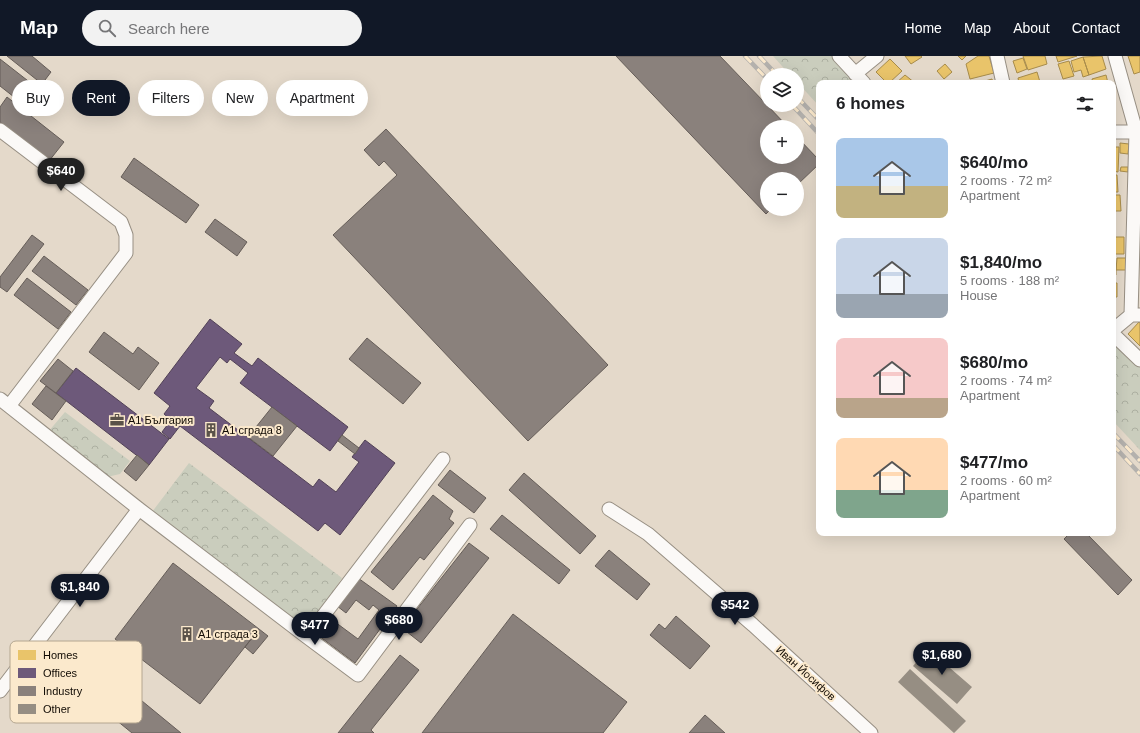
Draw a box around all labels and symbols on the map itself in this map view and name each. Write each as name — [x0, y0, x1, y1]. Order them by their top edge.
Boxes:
pin: $640 — [37, 158, 85, 192]
office icon: А1 България — [109, 412, 125, 428]
place label: А1 България — [128, 414, 193, 426]
building icon: А1 сграда 8 — [203, 422, 219, 438]
place label: А1 сграда 8 — [222, 424, 282, 436]
pin: $1,840 — [47, 574, 113, 608]
pin: $542 — [711, 592, 759, 626]
pin: $680 — [375, 607, 423, 641]
pin: $477 — [291, 612, 339, 646]
building icon: А1 сграда 3 — [179, 626, 195, 642]
place label: А1 сграда 3 — [198, 628, 258, 640]
legend — [10, 641, 142, 723]
pin: $1,680 — [909, 642, 975, 676]
street label: Иван Йосифов — [774, 643, 838, 703]
text: Homes — [43, 649, 78, 661]
text: Offices — [43, 667, 78, 679]
text: Industry — [43, 685, 83, 697]
text: Other — [43, 703, 71, 715]

